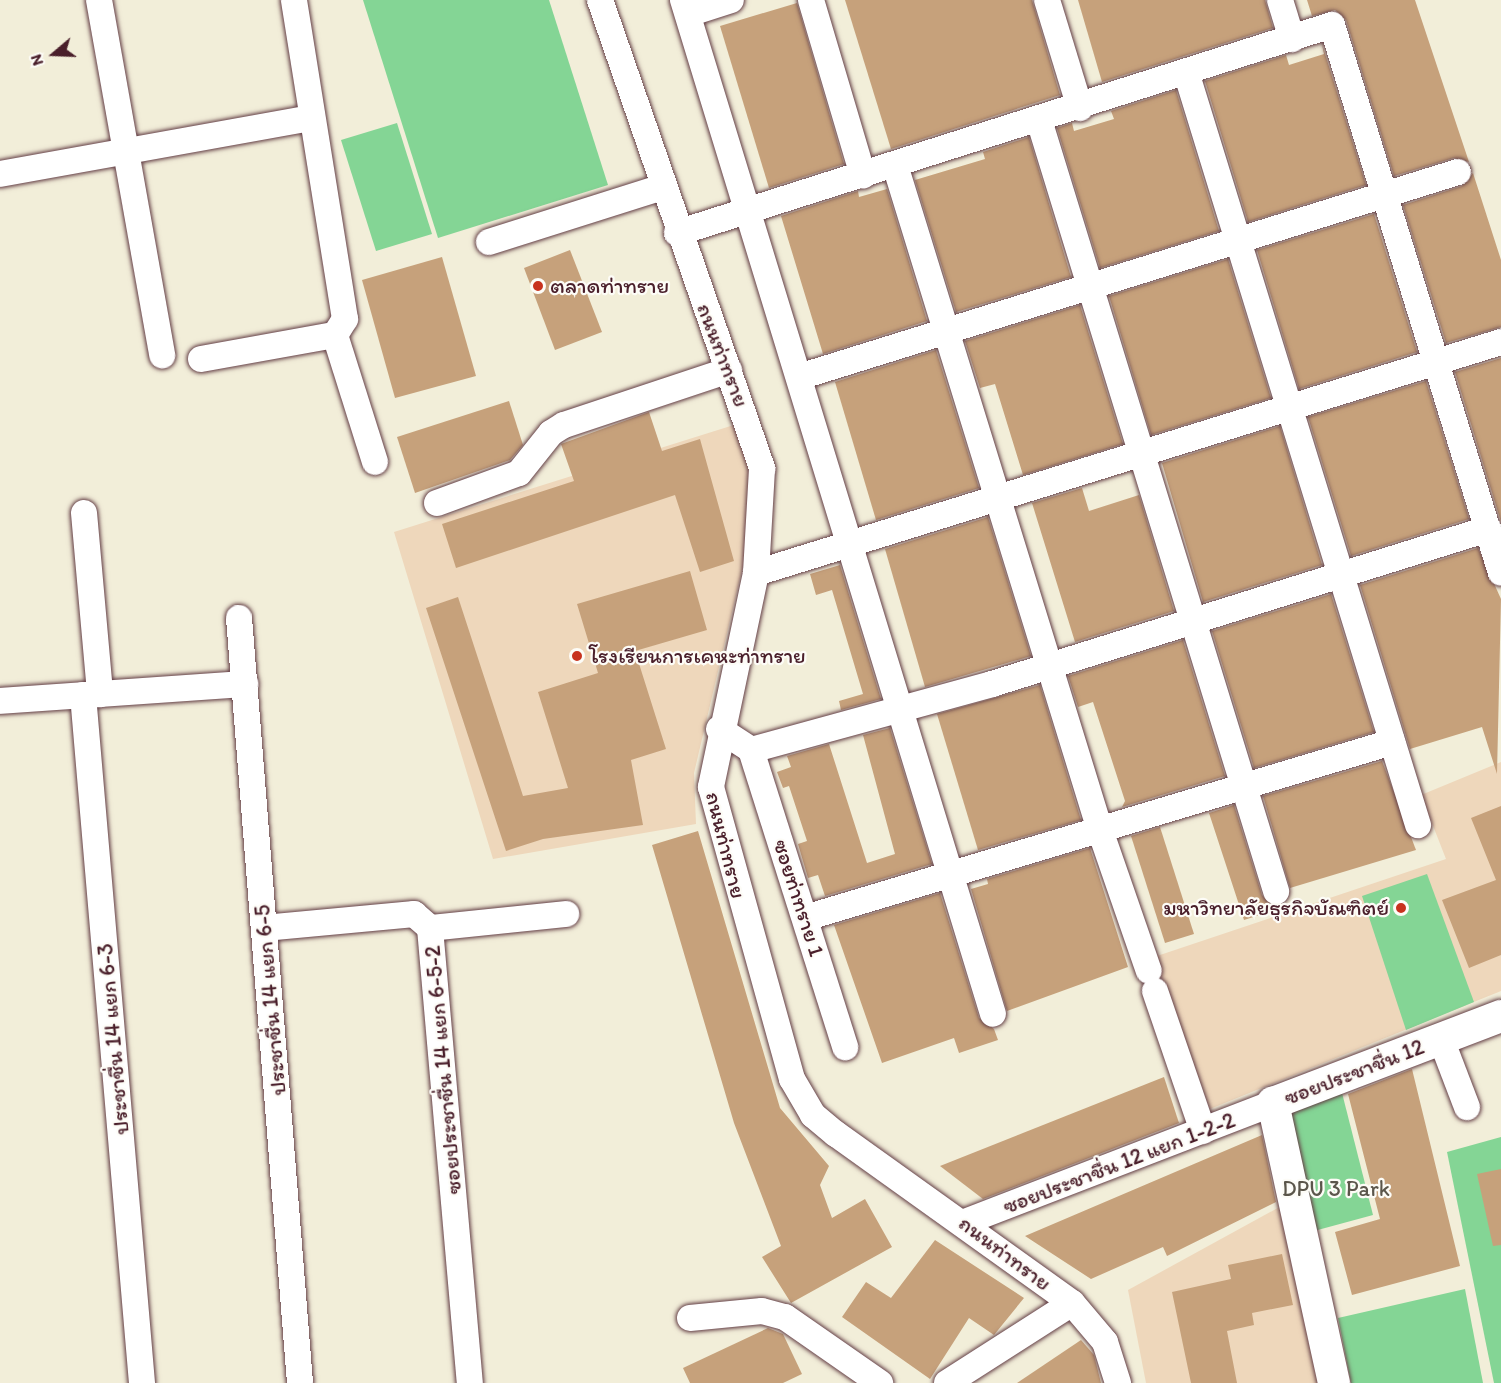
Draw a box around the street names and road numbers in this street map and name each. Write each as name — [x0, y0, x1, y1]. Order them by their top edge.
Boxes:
street label: ถนนท่าทราย — [691, 300, 755, 410]
street label: ถนนท่าทราย — [700, 789, 752, 901]
street label: ซอยท่าทราย 1 — [768, 836, 830, 960]
street label: ประชาชื่น 14 แยก 6-5 — [249, 904, 291, 1096]
street label: ประชาชื่น 14 แยก 6-3 — [91, 942, 135, 1136]
street label: ซอยประชาชื่น 14 แยก 6-5-2 — [419, 945, 467, 1195]
street label: ซอยประชาชื่น 12 — [1280, 1033, 1428, 1111]
street label: ซอยประชาชื่น 12 แยก 1-2-2 — [999, 1107, 1239, 1219]
street label: ถนนท่าทราย — [954, 1210, 1056, 1296]

